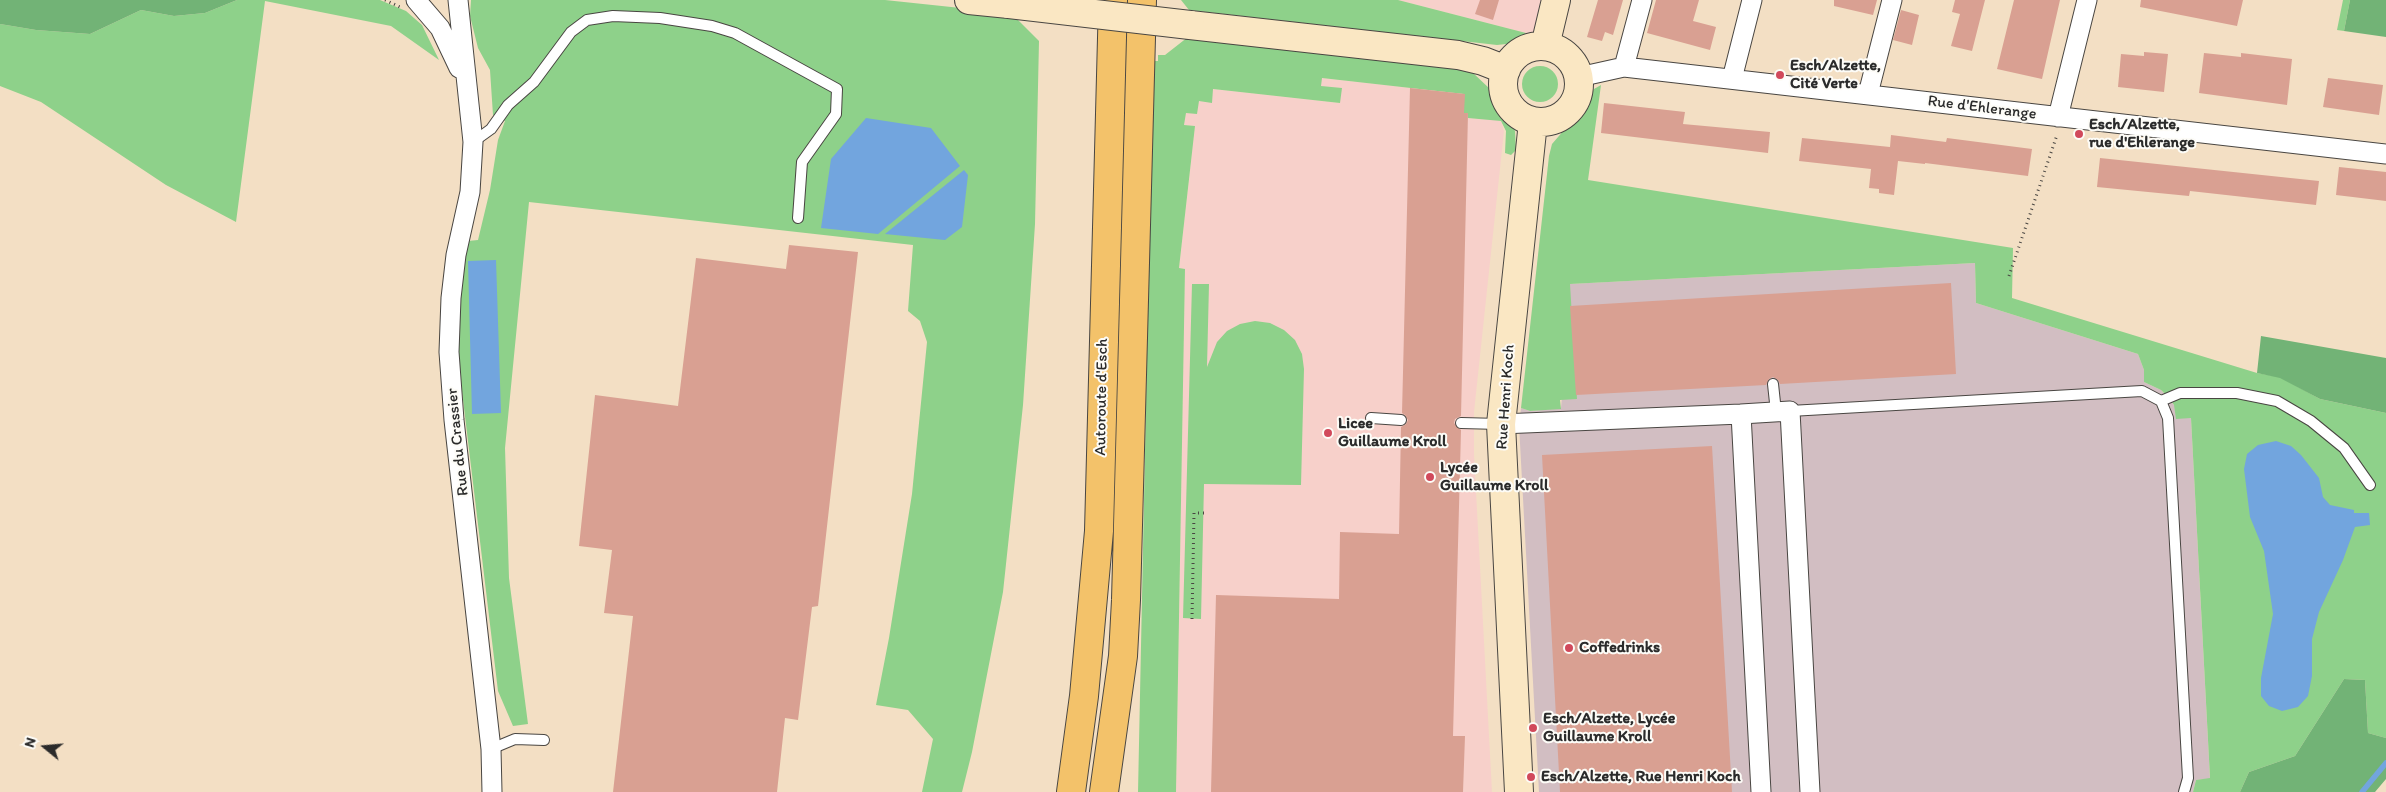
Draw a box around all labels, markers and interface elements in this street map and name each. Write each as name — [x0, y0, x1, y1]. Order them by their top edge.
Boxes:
place label: Esch/Alzette, Cité Verte — [1790, 56, 1881, 94]
marker: Esch/Alzette, Cité Verte — [1774, 69, 1786, 81]
street label: Rue d'Ehlerange — [1927, 92, 2037, 124]
place label: Esch/Alzette, rue d'Ehlerange — [2089, 115, 2195, 153]
marker: Esch/Alzette, rue d'Ehlerange — [2073, 128, 2085, 140]
street label: Autoroute d'Esch — [1091, 338, 1113, 456]
street label: Rue Henri Koch — [1493, 344, 1519, 450]
street label: Rue du Crassier — [443, 387, 473, 497]
place label: Licee Guillaume Kroll — [1338, 414, 1447, 452]
marker: Licee Guillaume Kroll — [1322, 427, 1334, 439]
place label: Lycée Guillaume Kroll — [1440, 458, 1549, 496]
marker: Lycée Guillaume Kroll — [1424, 471, 1436, 483]
place label: Coffedrinks — [1579, 638, 1660, 658]
marker: Coffedrinks — [1563, 642, 1575, 654]
place label: Esch/Alzette, Lycée Guillaume Kroll — [1543, 709, 1675, 747]
north arrow — [20, 722, 70, 772]
marker: Esch/Alzette, Lycée Guillaume Kroll — [1527, 722, 1539, 734]
text: N — [21, 735, 40, 749]
place label: Esch/Alzette, Rue Henri Koch — [1541, 767, 1741, 787]
marker: Esch/Alzette, Rue Henri Koch — [1525, 771, 1537, 783]

